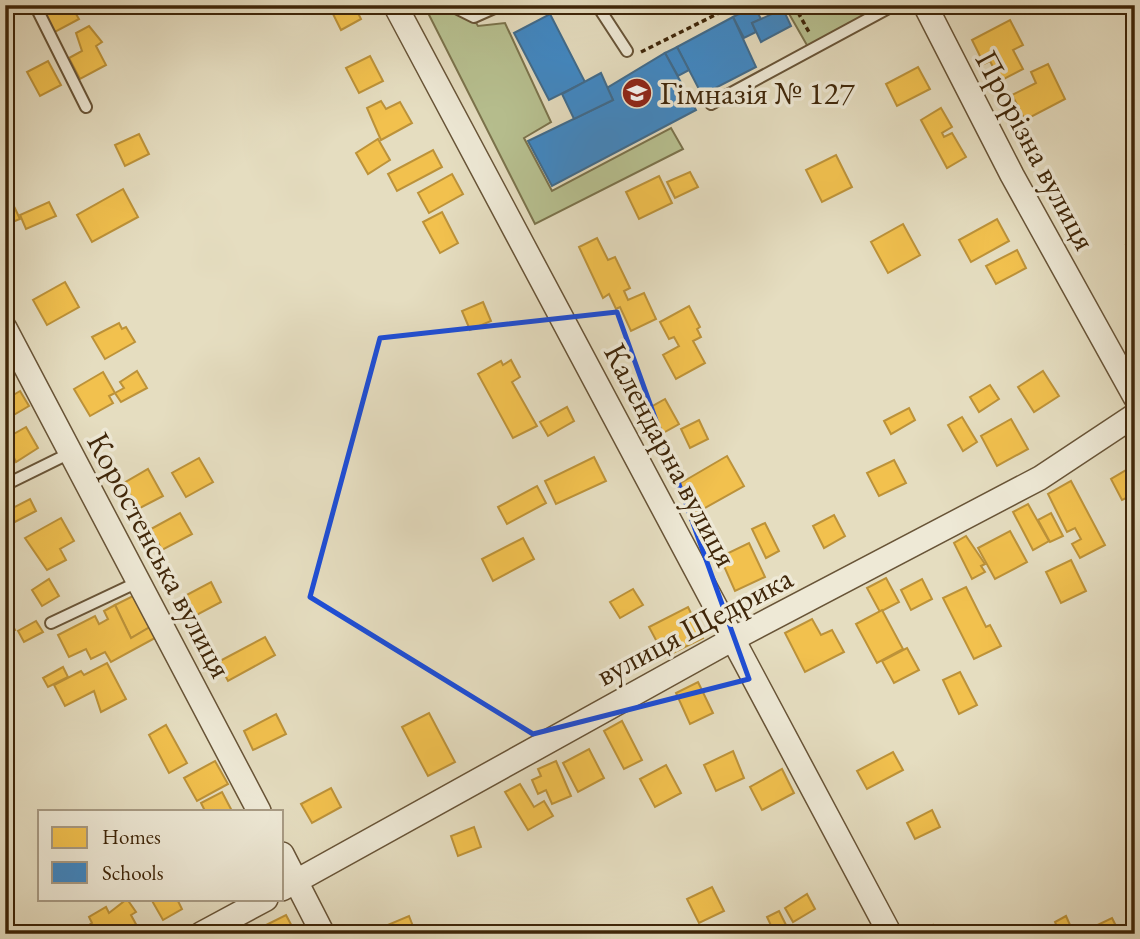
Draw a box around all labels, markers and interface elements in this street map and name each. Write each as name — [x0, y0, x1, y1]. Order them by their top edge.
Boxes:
street label: Прорізна вулиця — [966, 43, 1106, 257]
place label: Гімназія № 127 — [660, 72, 855, 114]
school or university icon: Гімназія № 127 — [620, 76, 654, 110]
street label: Календарна вулиця — [594, 336, 748, 574]
street label: Коростенська вулиця — [78, 425, 242, 685]
street label: вулиця Щедрика — [588, 556, 800, 695]
legend — [38, 810, 284, 900]
text: Homes — [102, 823, 161, 850]
text: Schools — [102, 859, 164, 886]

